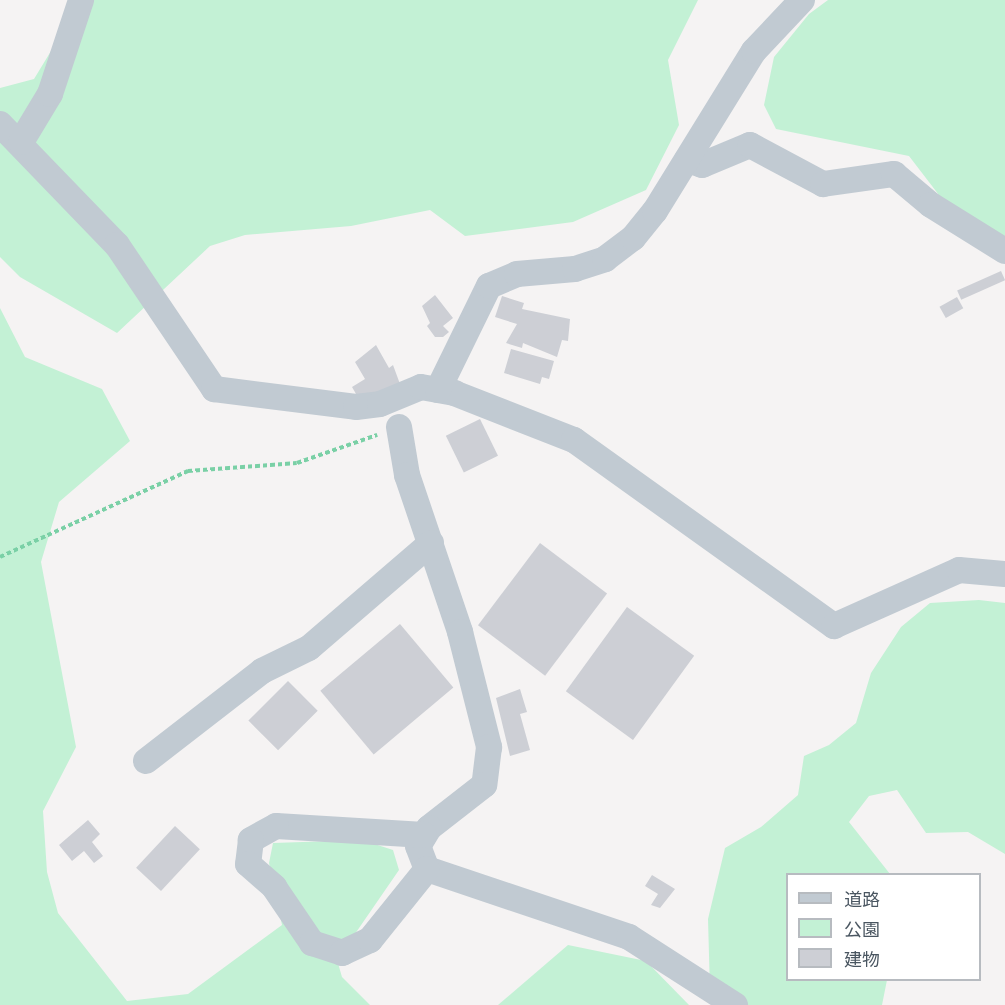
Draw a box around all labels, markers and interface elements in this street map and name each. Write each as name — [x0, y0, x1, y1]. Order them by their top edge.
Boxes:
legend — [786, 873, 981, 981]
text: 道路 — [844, 889, 880, 911]
text: 公園 — [844, 919, 880, 941]
text: 建物 — [844, 949, 880, 971]

